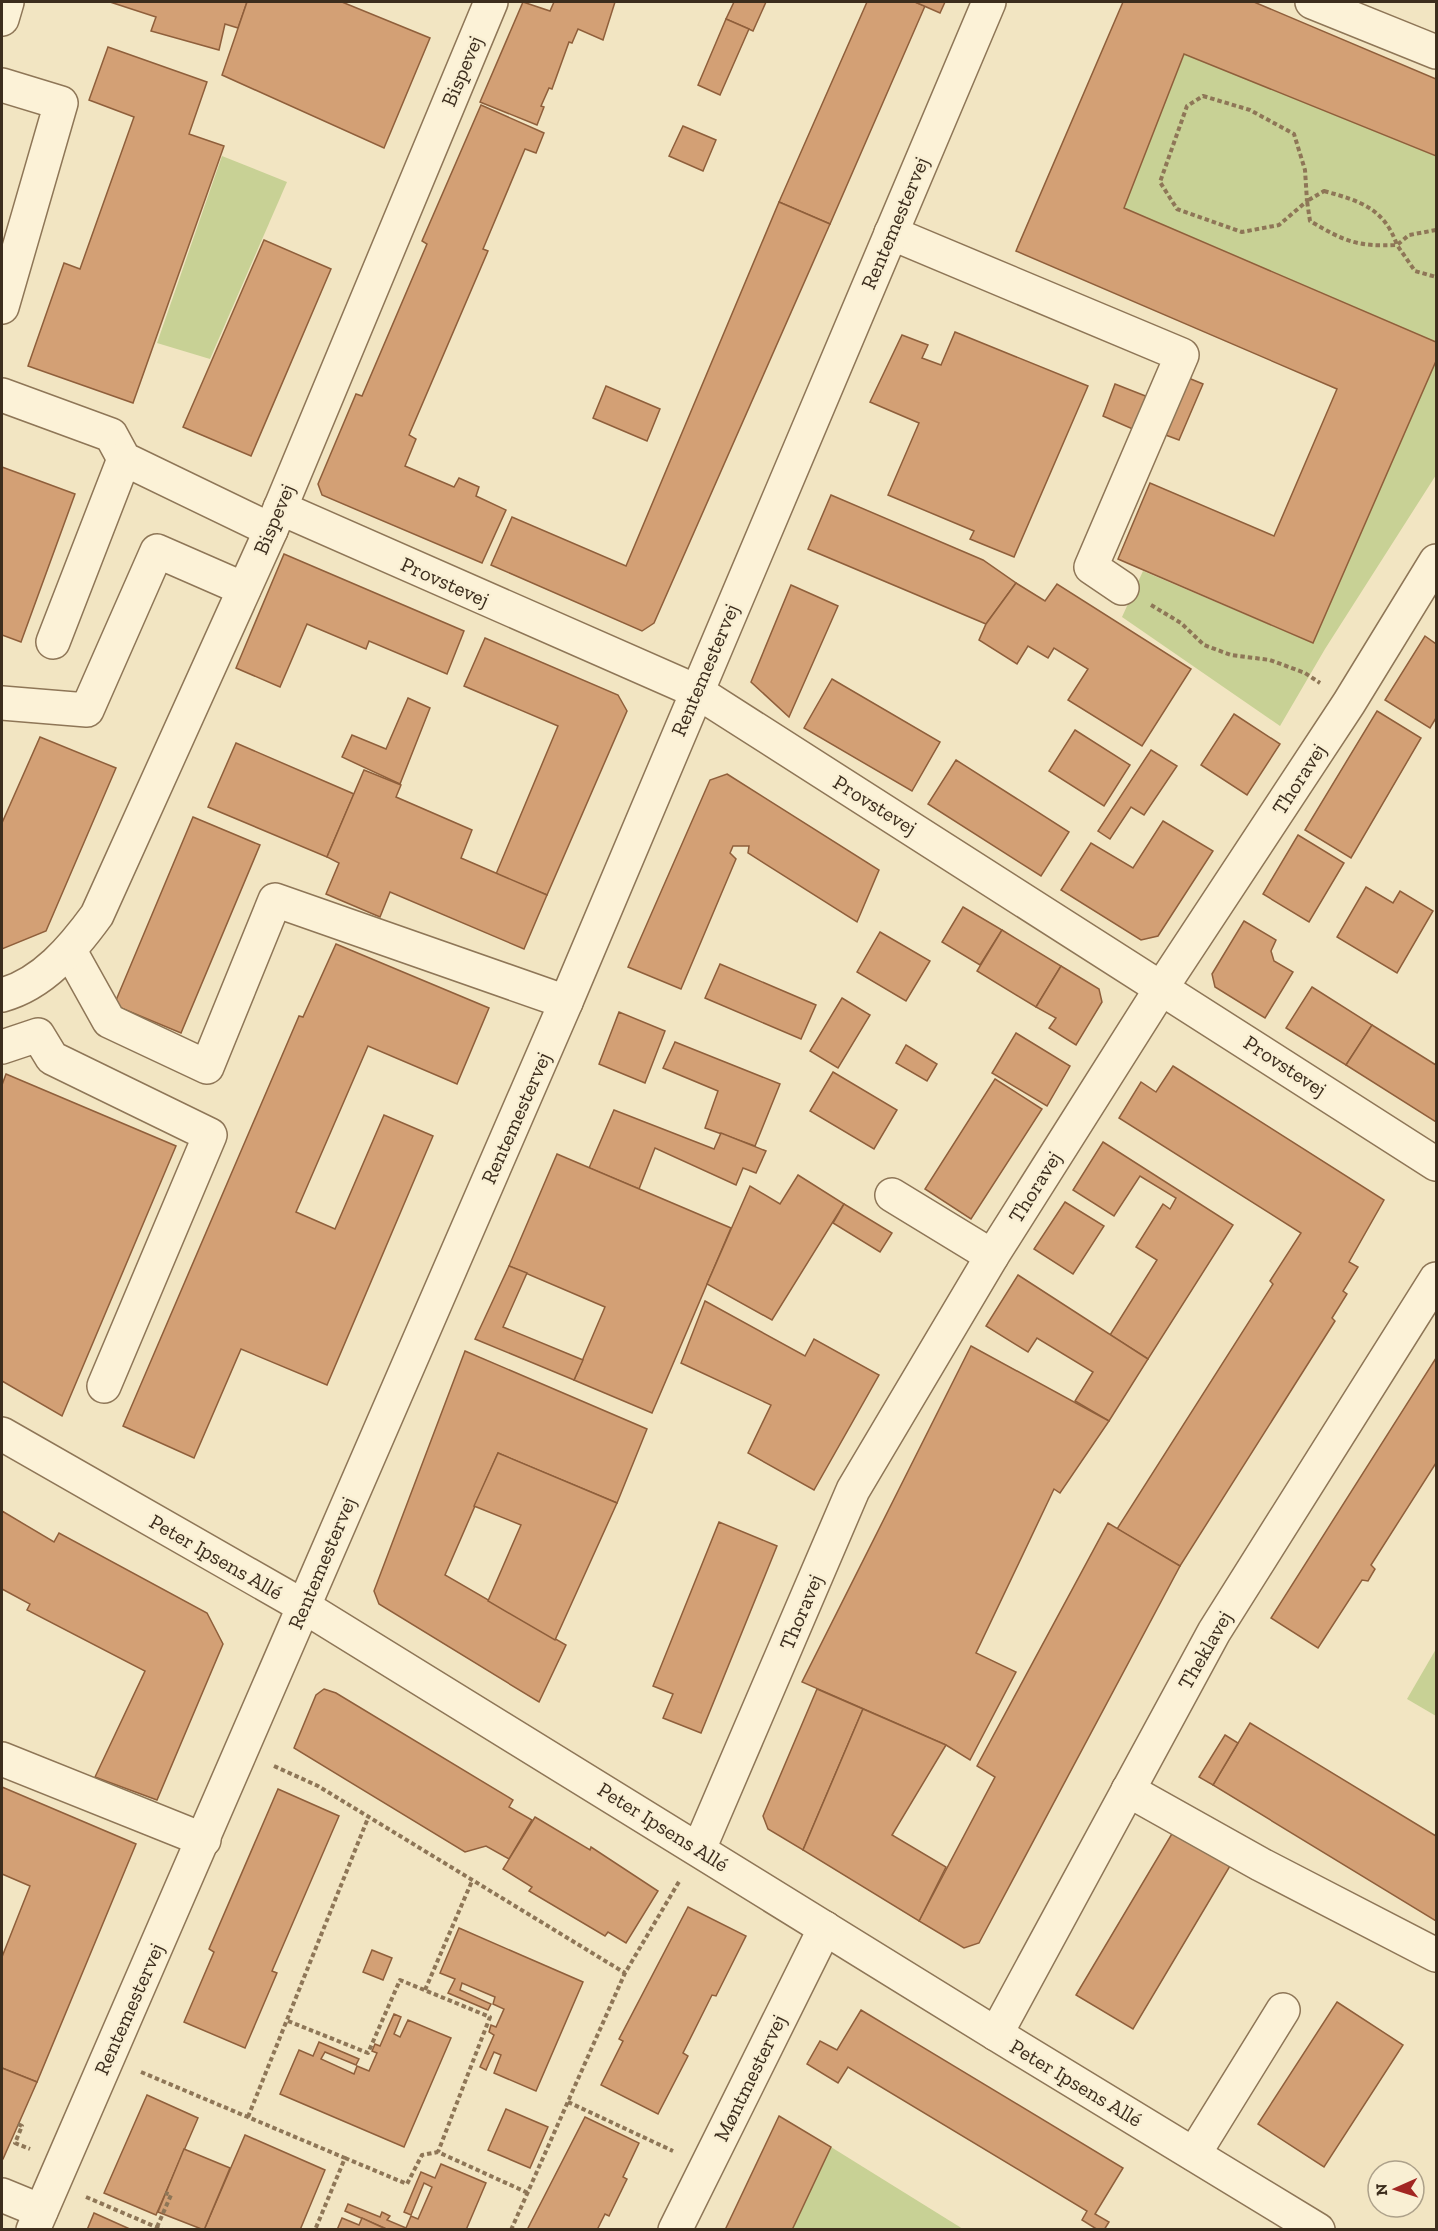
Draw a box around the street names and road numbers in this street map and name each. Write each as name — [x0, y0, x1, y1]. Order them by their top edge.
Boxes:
street label: Bispevej — [436, 32, 488, 110]
street label: Rentemestervej — [855, 153, 935, 293]
street label: Bispevej — [248, 480, 300, 558]
street label: Provstevej — [397, 551, 493, 613]
street label: Rentemestervej — [665, 600, 745, 740]
street label: Thoravej — [1266, 739, 1332, 819]
street label: Provstevej — [828, 769, 922, 841]
street label: Provstevej — [1239, 1030, 1331, 1102]
street label: Rentemestervej — [475, 1048, 557, 1188]
street label: Thoravej — [1003, 1146, 1067, 1228]
street label: Rentemestervej — [282, 1493, 362, 1633]
street label: Peter Ipsens Allé — [145, 1508, 287, 1605]
street label: Thoravej — [773, 1570, 829, 1654]
street label: Theklavej — [1172, 1606, 1238, 1694]
street label: Peter Ipsens Allé — [593, 1776, 733, 1877]
street label: Rentemestervej — [88, 1939, 170, 2079]
street label: Møntmestervej — [708, 2010, 792, 2146]
street label: Peter Ipsens Allé — [1006, 2033, 1147, 2132]

